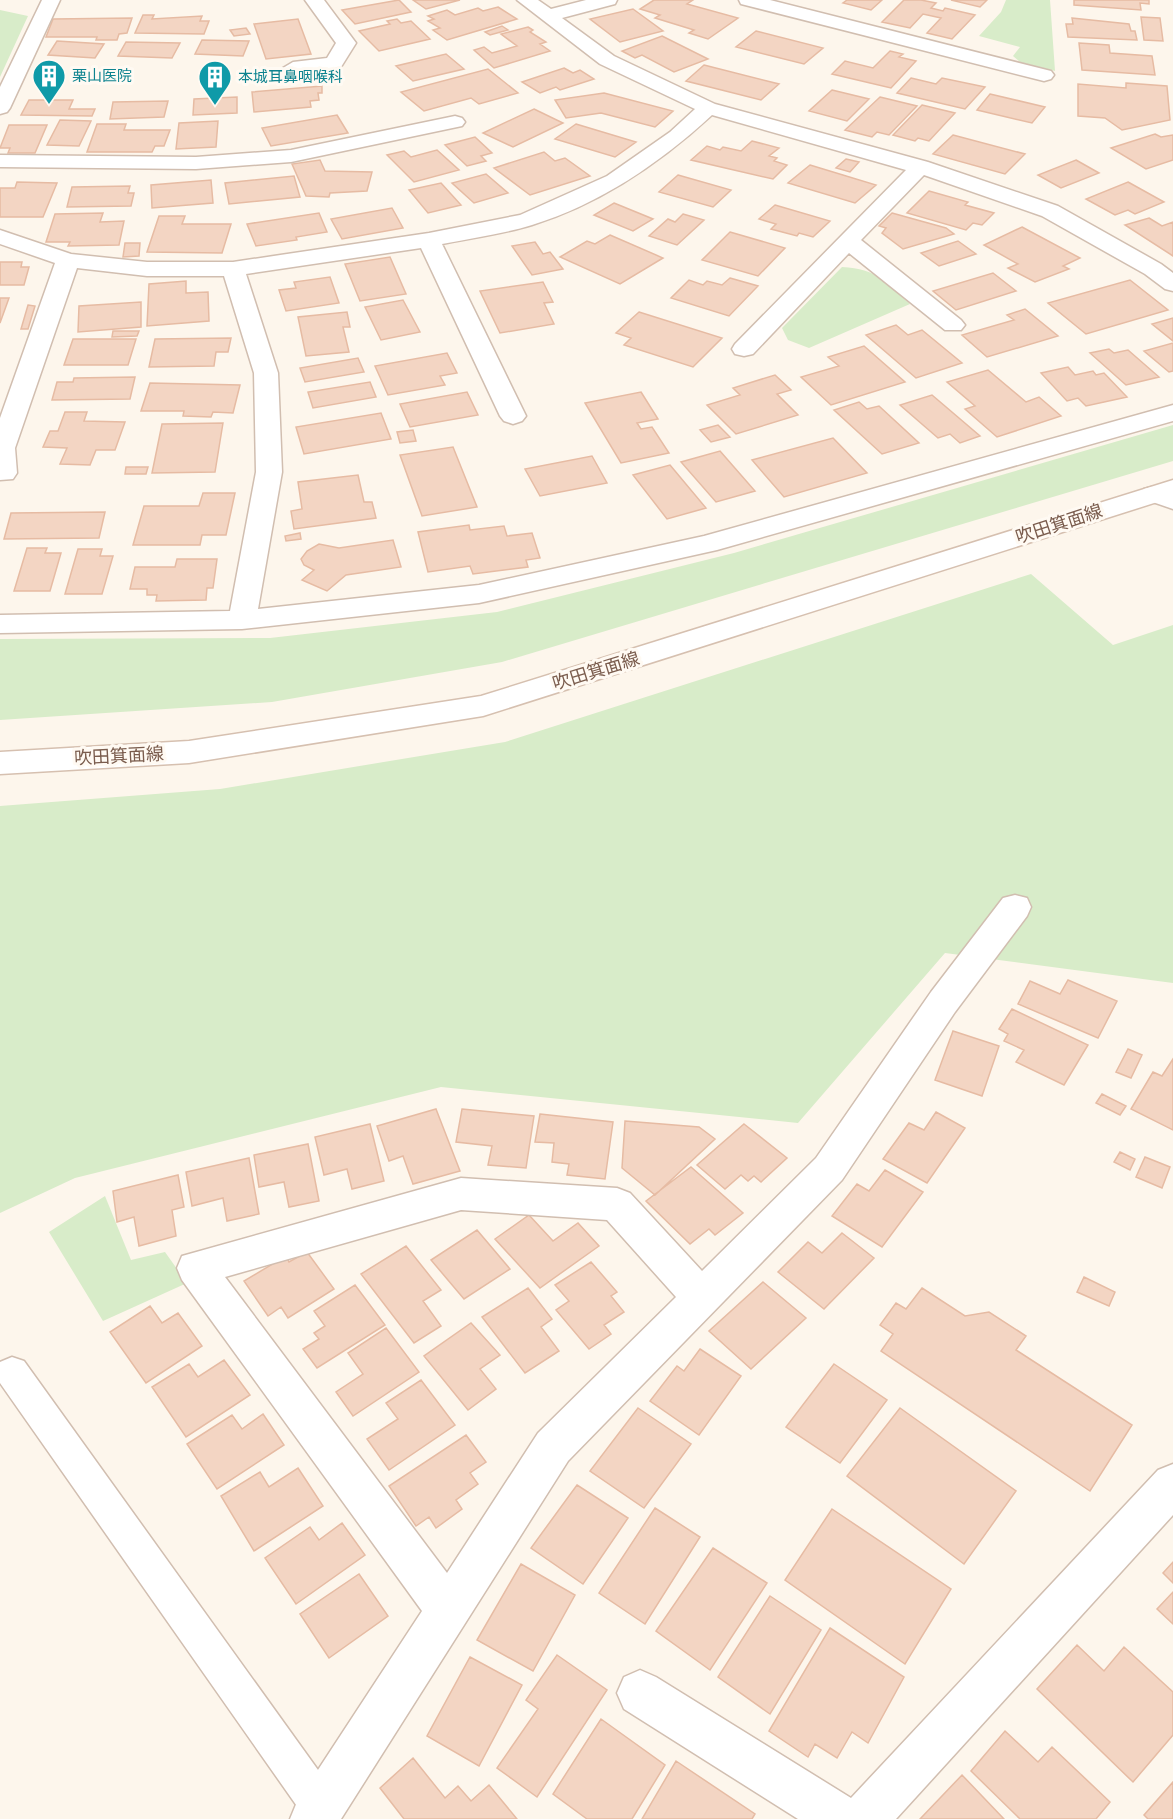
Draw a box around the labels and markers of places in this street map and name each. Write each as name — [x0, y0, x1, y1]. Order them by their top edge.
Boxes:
building icon: 栗山医院 — [31, 58, 67, 105]
building icon: 本城耳鼻咽喉科 — [197, 59, 233, 106]
place label: 栗山医院 — [72, 65, 132, 85]
place label: 本城耳鼻咽喉科 — [238, 66, 343, 86]

